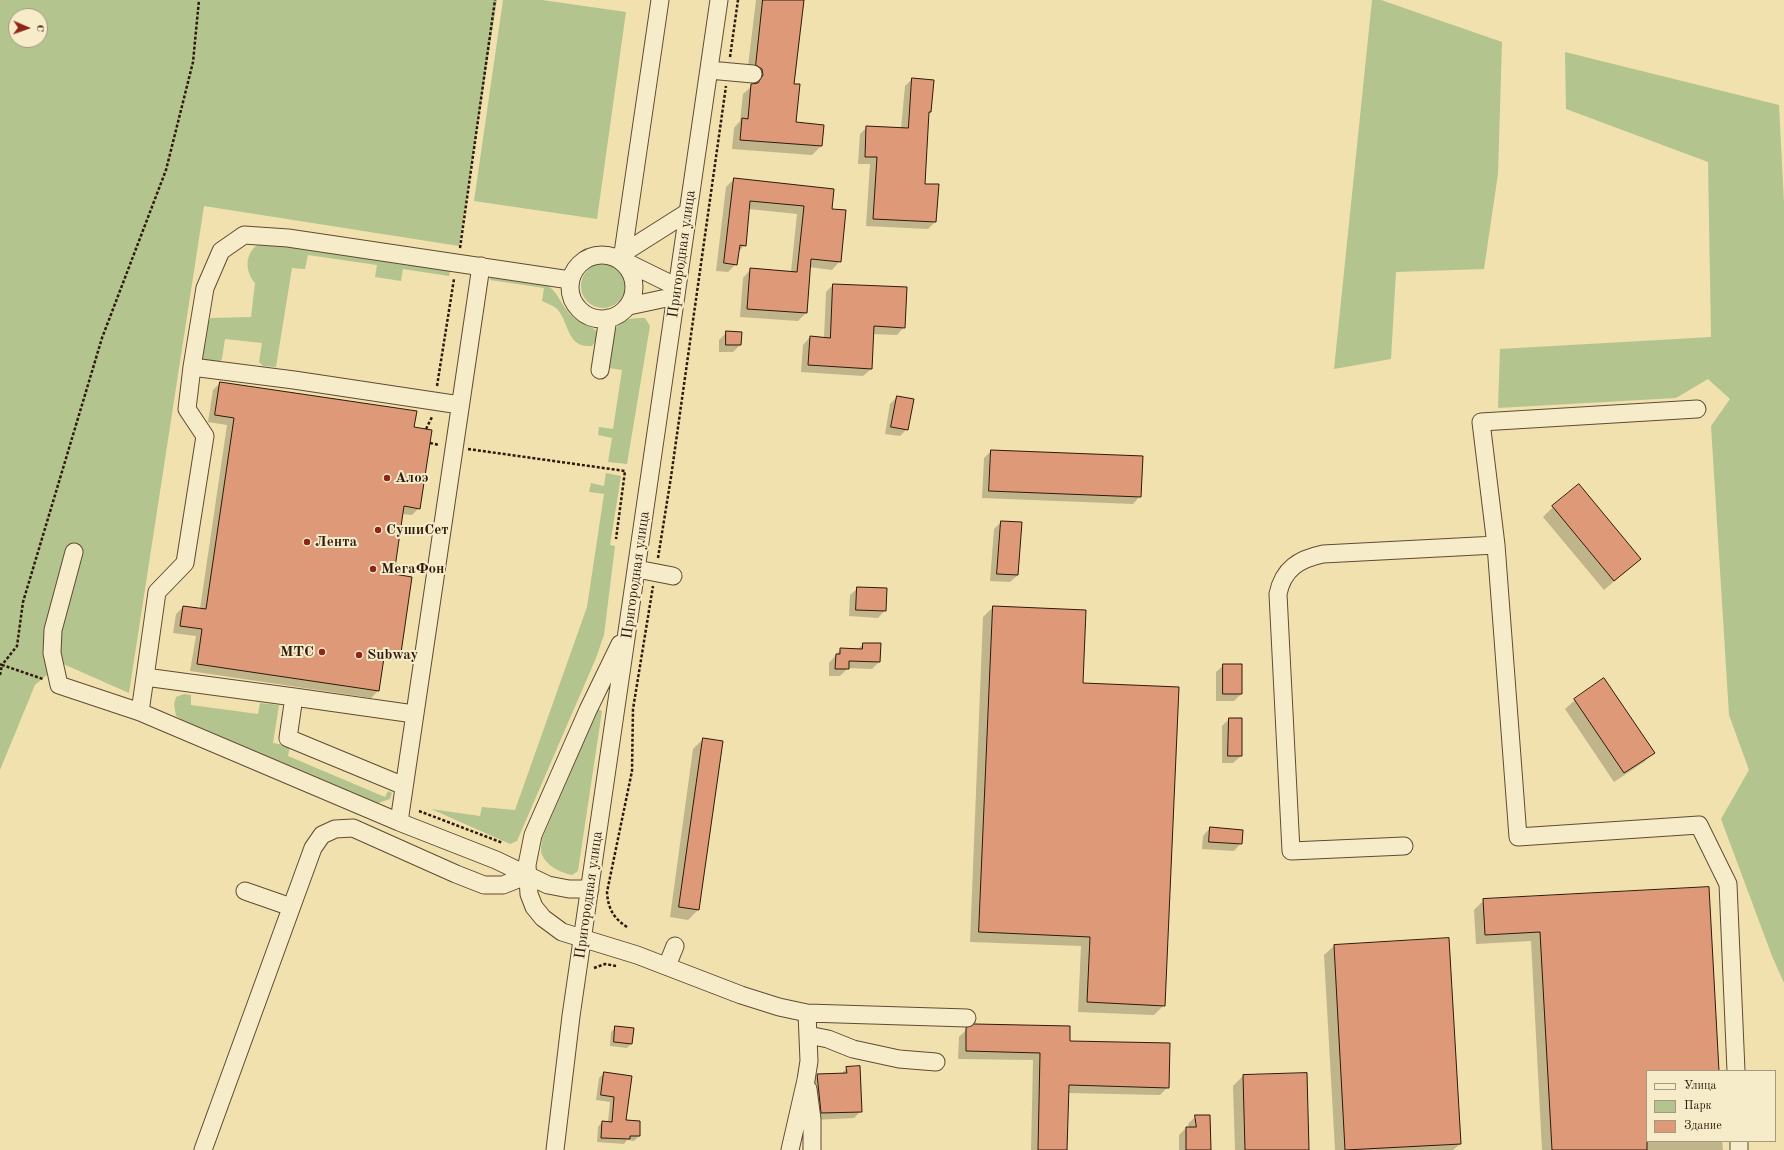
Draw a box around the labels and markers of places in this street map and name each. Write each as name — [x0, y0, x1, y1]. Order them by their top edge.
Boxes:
place label: Алоэ — [395, 469, 429, 487]
marker: Алоэ — [382, 473, 392, 483]
place label: СушиСет — [386, 521, 449, 539]
marker: СушиСет — [373, 525, 383, 535]
place label: Лента — [315, 533, 357, 551]
marker: Лента — [302, 537, 312, 547]
place label: МегаФон — [381, 560, 445, 578]
marker: МегаФон — [368, 564, 378, 574]
place label: МТС — [280, 643, 314, 661]
place label: Subway — [367, 646, 418, 664]
marker: МТС — [317, 647, 327, 657]
marker: Subway — [354, 650, 364, 660]

